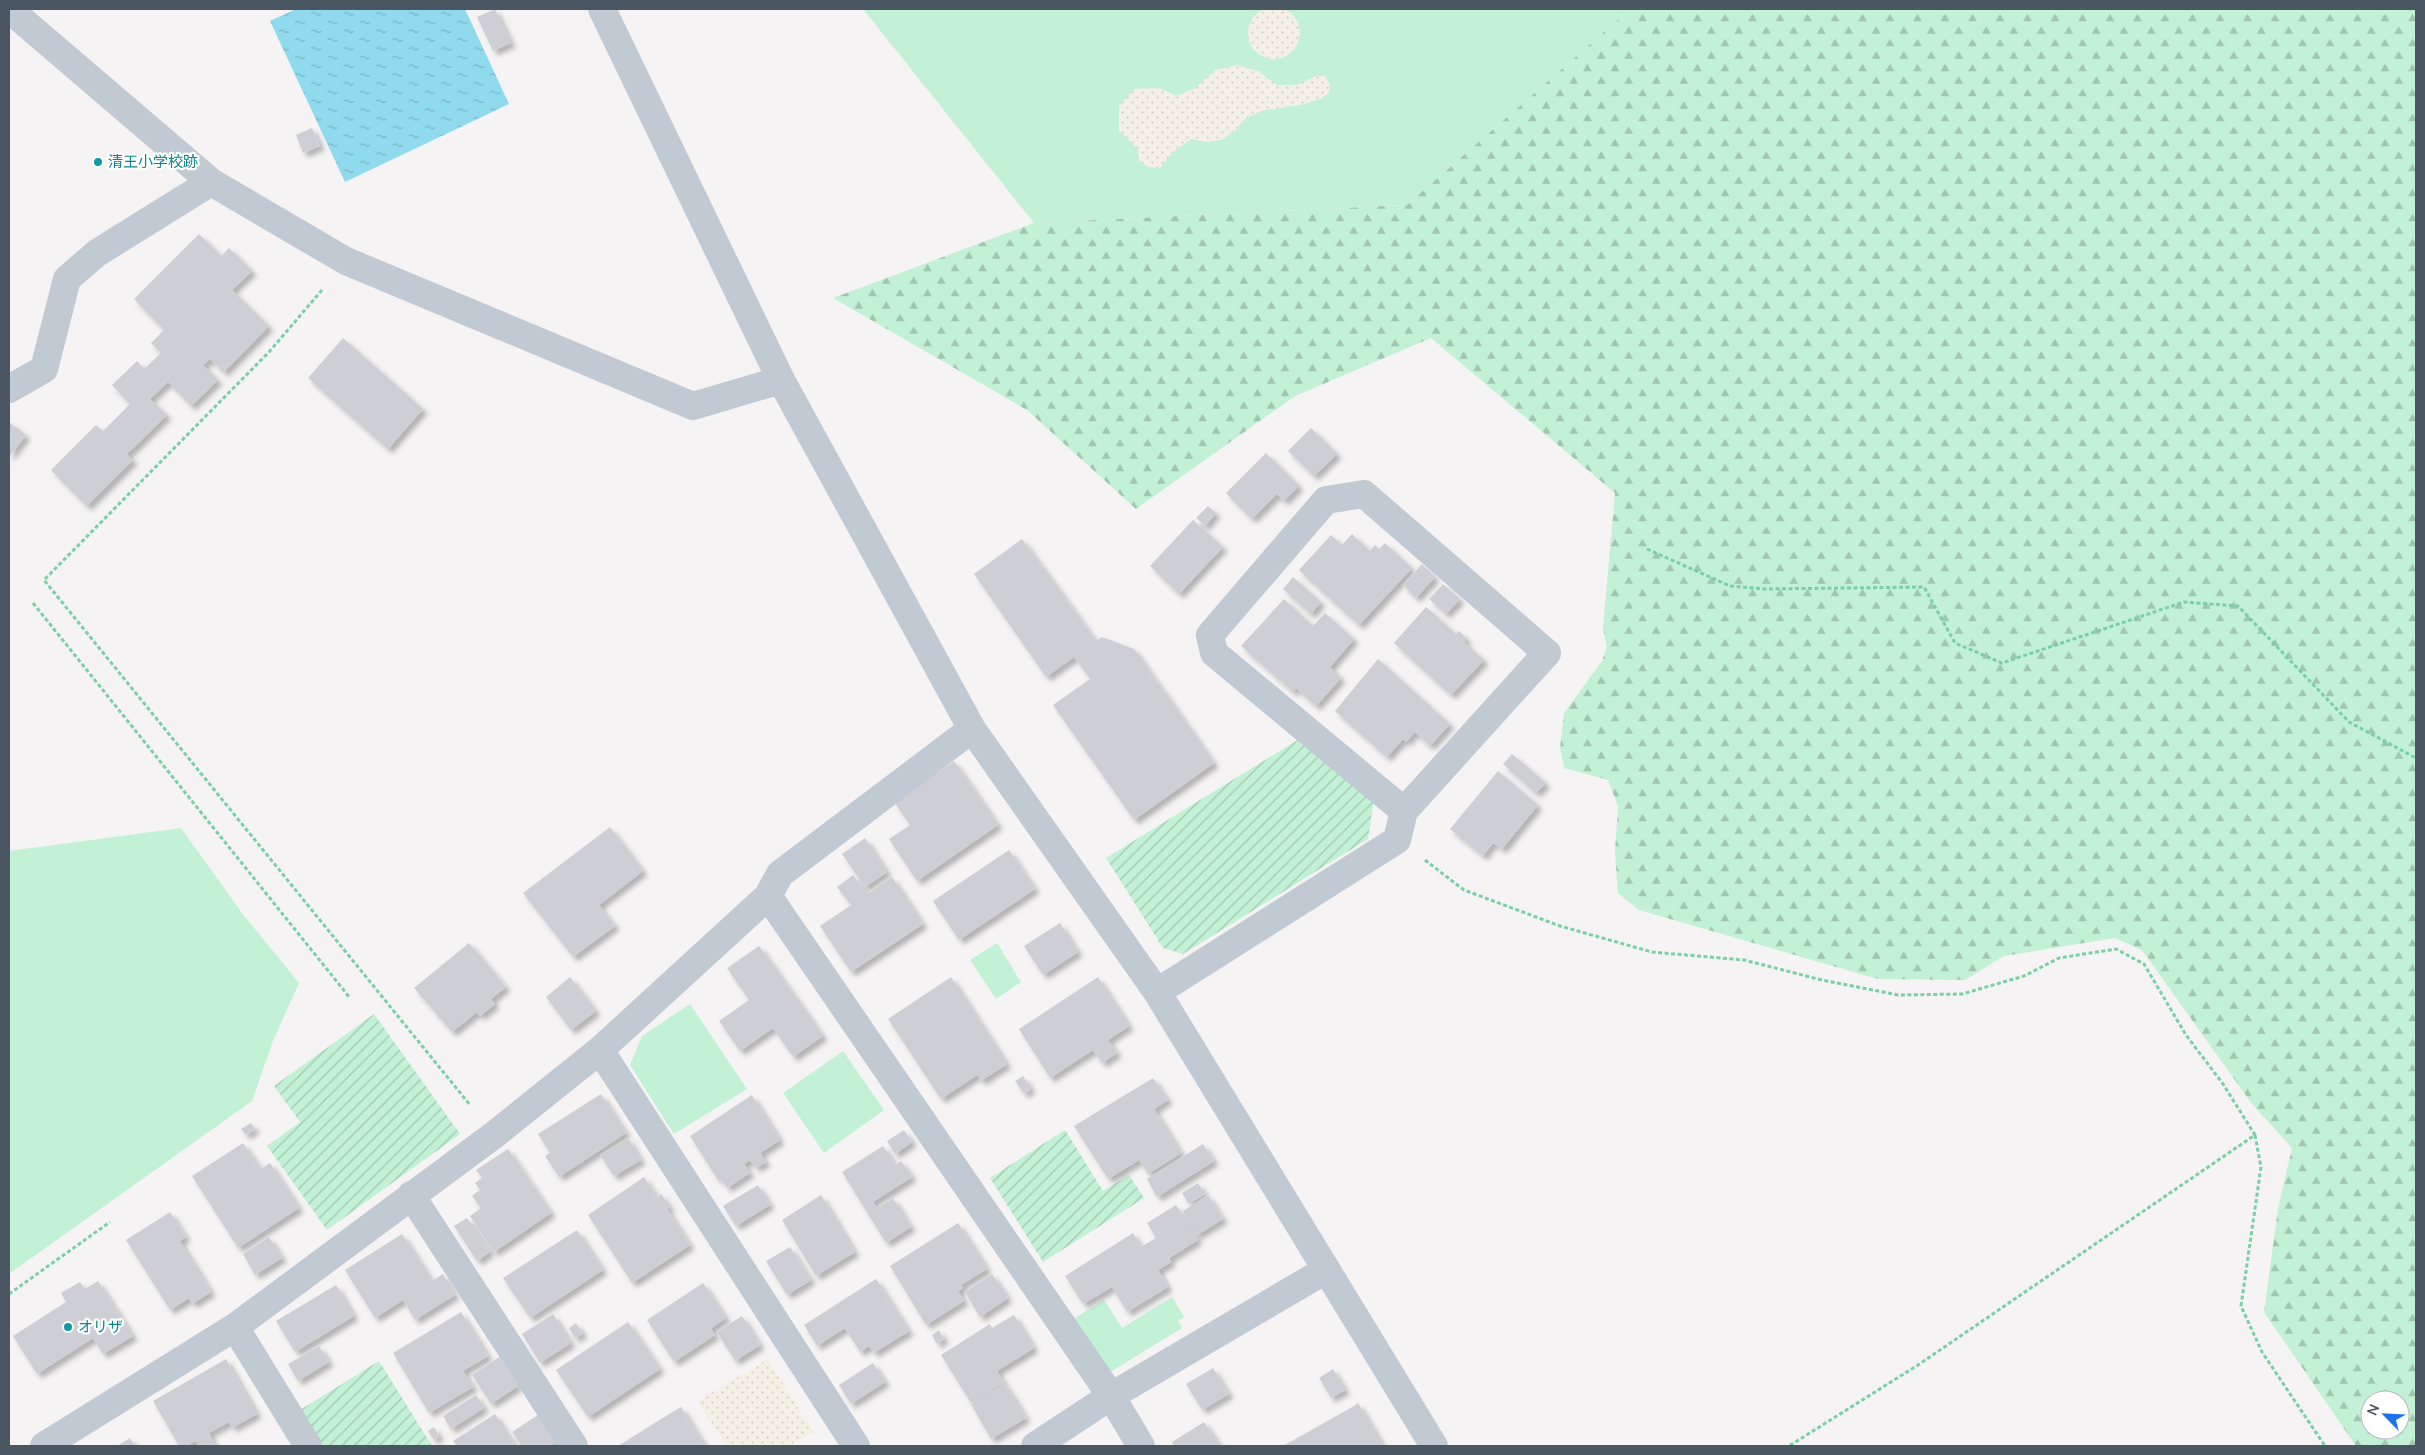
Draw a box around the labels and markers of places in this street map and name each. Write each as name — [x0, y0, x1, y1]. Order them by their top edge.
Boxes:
place label: 清王小学校跡 — [108, 152, 198, 172]
marker: 清王小学校跡 — [92, 156, 104, 168]
place label: オリザ — [78, 1317, 123, 1337]
marker: オリザ — [62, 1321, 74, 1333]

